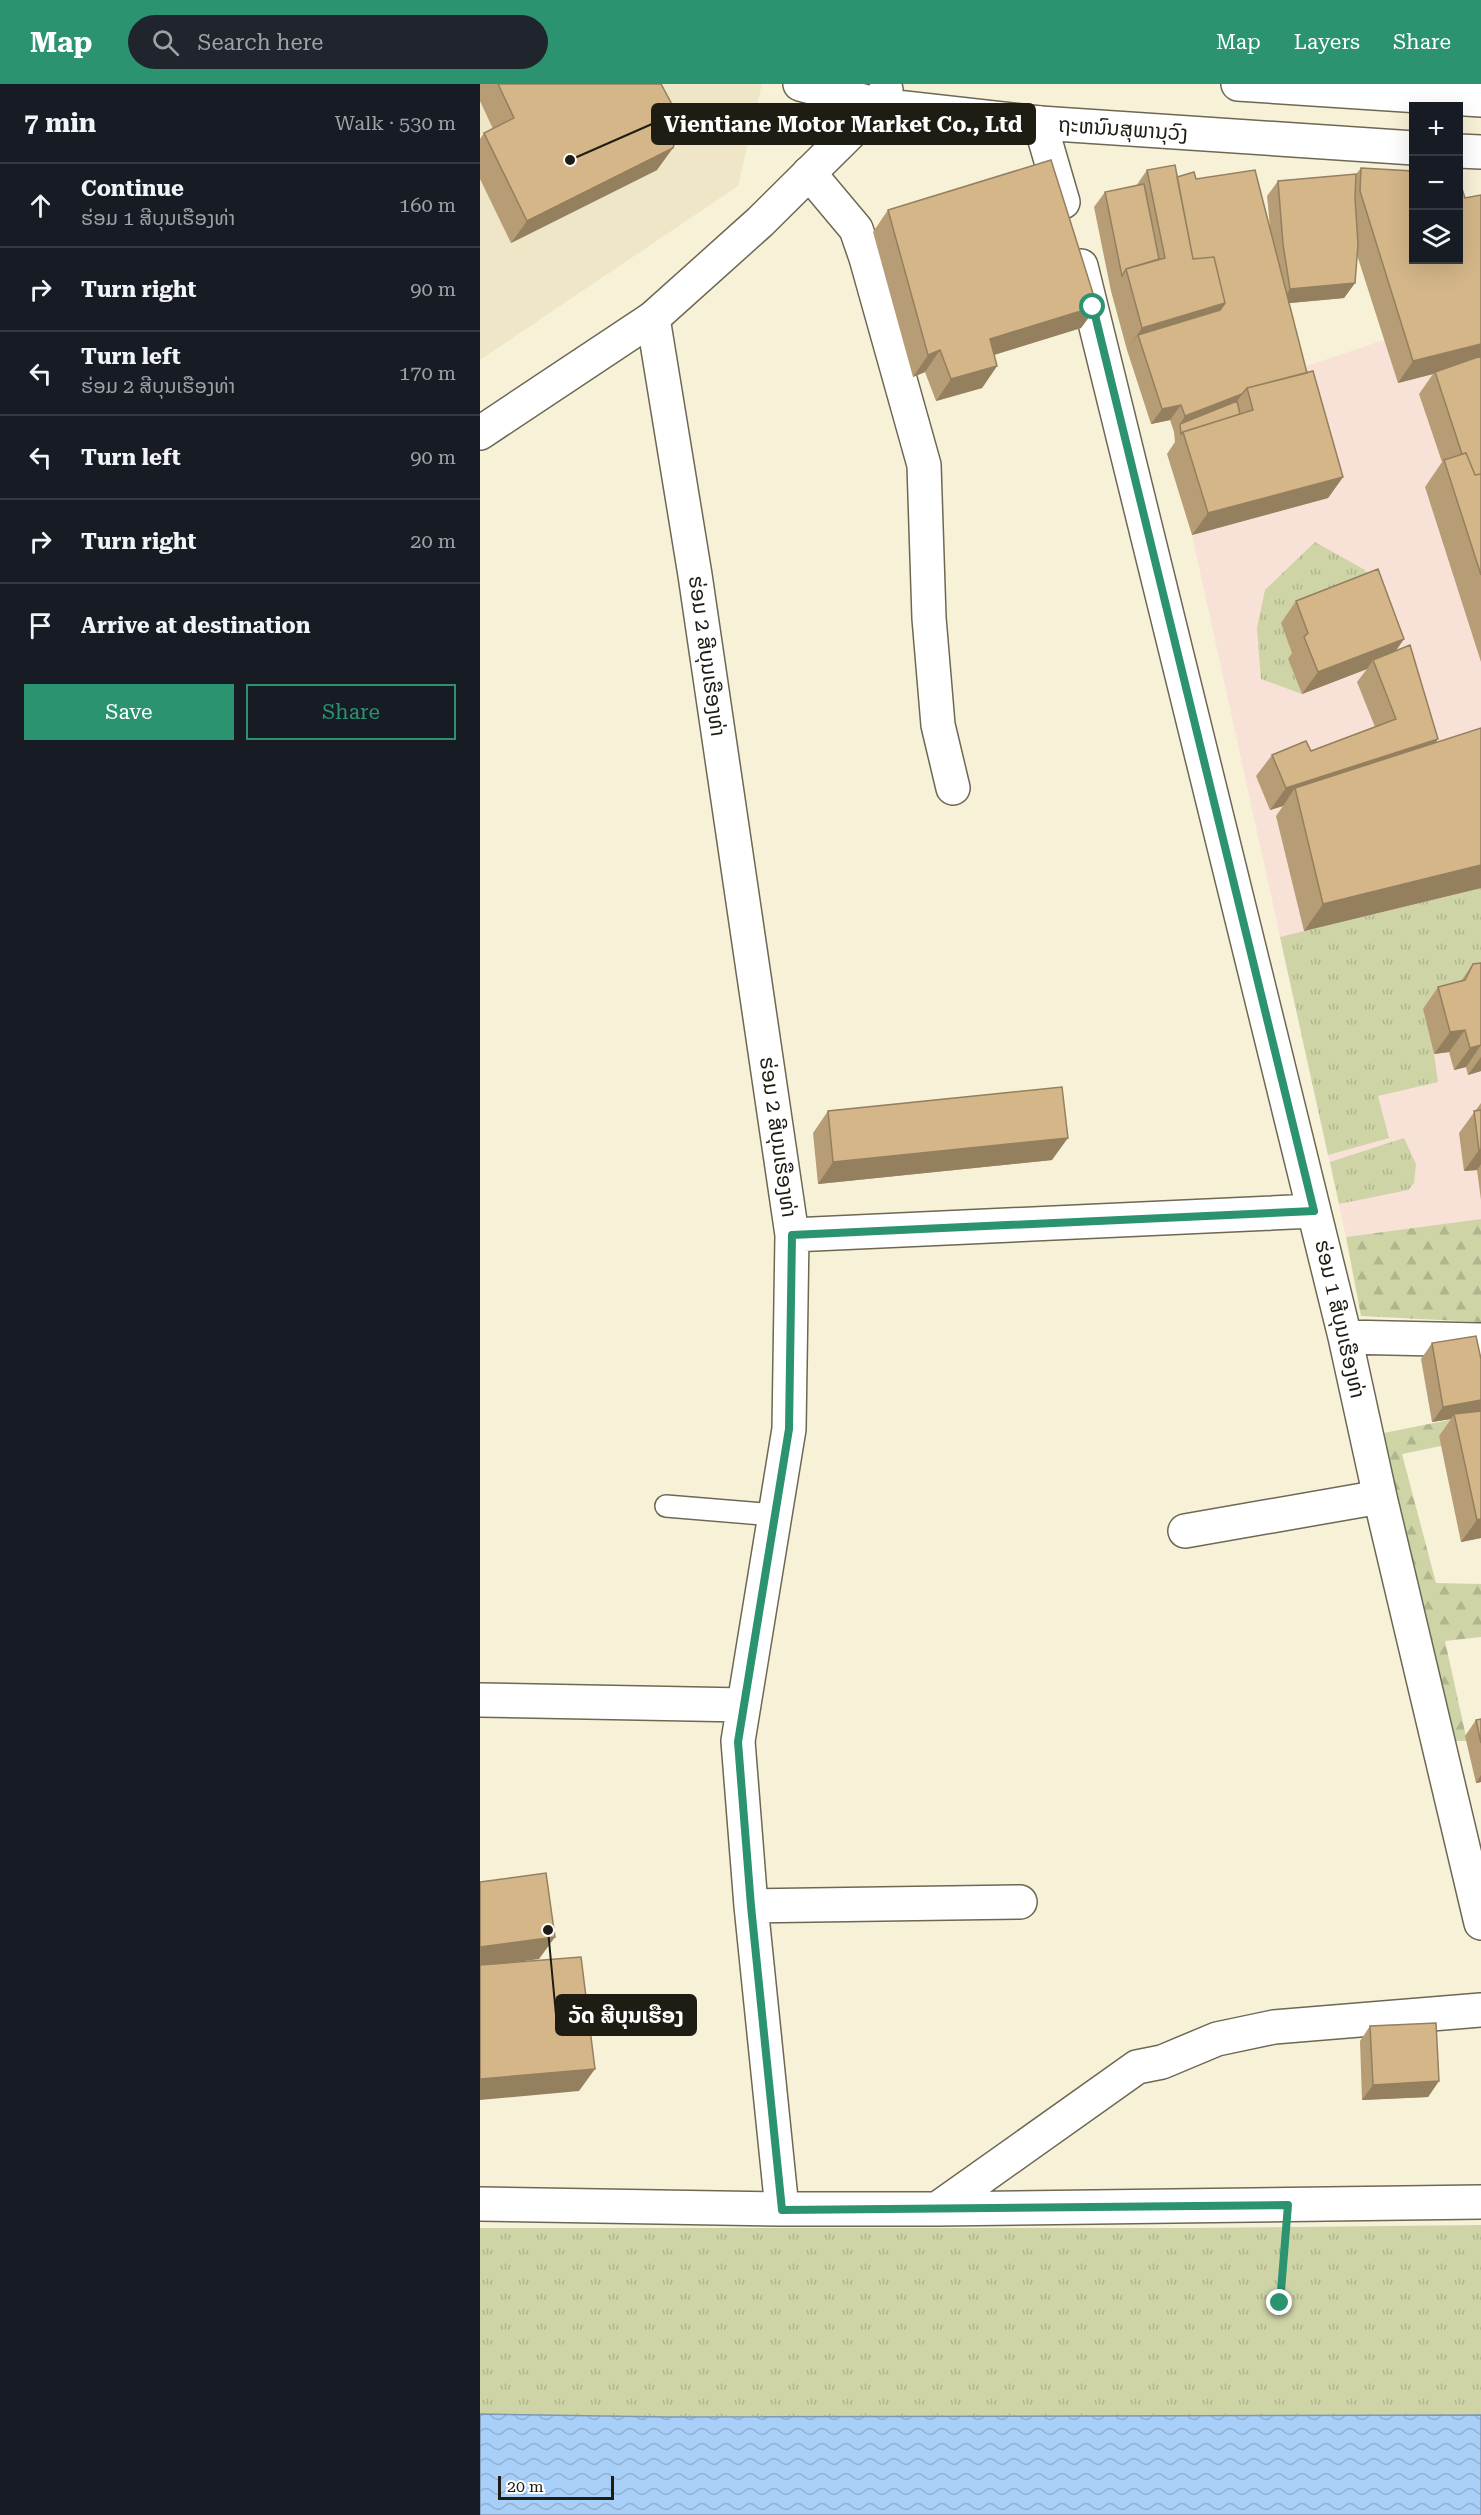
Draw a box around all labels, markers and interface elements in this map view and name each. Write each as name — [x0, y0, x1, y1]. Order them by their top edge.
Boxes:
search box — [128, 15, 548, 69]
text: Map — [30, 26, 92, 59]
icon: search — [149, 26, 182, 59]
text: Search here — [197, 30, 323, 55]
text: Map — [1216, 30, 1261, 54]
text: Layers — [1294, 30, 1360, 54]
text: Share — [1393, 30, 1451, 54]
map controls — [1409, 102, 1463, 264]
button: + — [1409, 102, 1463, 156]
callout: Vientiane Motor Market Co., Ltd — [652, 104, 1035, 144]
text: 7 min — [24, 108, 96, 138]
text: Walk · 530 m — [335, 111, 456, 135]
text: Vientiane Motor Market Co., Ltd — [664, 112, 1023, 137]
street label: ຖະຫນົນສຸພານຸວົງ — [1057, 112, 1189, 148]
button: − — [1409, 156, 1463, 210]
text: Continue — [81, 176, 184, 201]
icon: ahead — [24, 189, 57, 222]
text: 160 m — [399, 193, 456, 217]
text: ຮ່ອມ 1 ສີບຸນເຮືອງທ່າ — [81, 206, 235, 230]
button: layers — [1409, 210, 1463, 264]
icon: right — [24, 273, 57, 306]
text: Turn right — [81, 277, 196, 302]
text: 90 m — [410, 277, 456, 301]
route start — [1079, 293, 1105, 319]
text: Turn left — [81, 344, 181, 369]
icon: left — [24, 357, 57, 390]
text: 170 m — [399, 361, 456, 385]
text: ຮ່ອມ 2 ສີບຸນເຮືອງທ່າ — [81, 374, 235, 398]
icon: left — [24, 441, 57, 474]
text: Turn left — [81, 445, 181, 470]
text: 90 m — [410, 445, 456, 469]
icon: right — [24, 525, 57, 558]
text: Turn right — [81, 529, 196, 554]
text: 20 m — [410, 529, 456, 553]
street label: ຮ່ອມ 2 ສີບຸນເຮືອງທ່າ — [682, 574, 731, 738]
icon: arrive — [24, 609, 57, 642]
text: Arrive at destination — [81, 613, 310, 638]
button: Save — [24, 684, 234, 740]
button: Share — [246, 684, 456, 740]
street label: ຮ່ອມ 2 ສີບຸນເຮືອງທ່າ — [753, 1055, 802, 1219]
street label: ຮ່ອມ 1 ສີບຸນເຮືອງທ່າ — [1308, 1237, 1371, 1401]
callout: ວັດ ສີບຸນເຮືອງ — [556, 1995, 696, 2035]
text: ວັດ ສີບຸນເຮືອງ — [568, 2003, 684, 2029]
route end — [1266, 2289, 1292, 2315]
scale bar — [498, 2473, 614, 2500]
text: 20 m — [507, 2477, 544, 2496]

